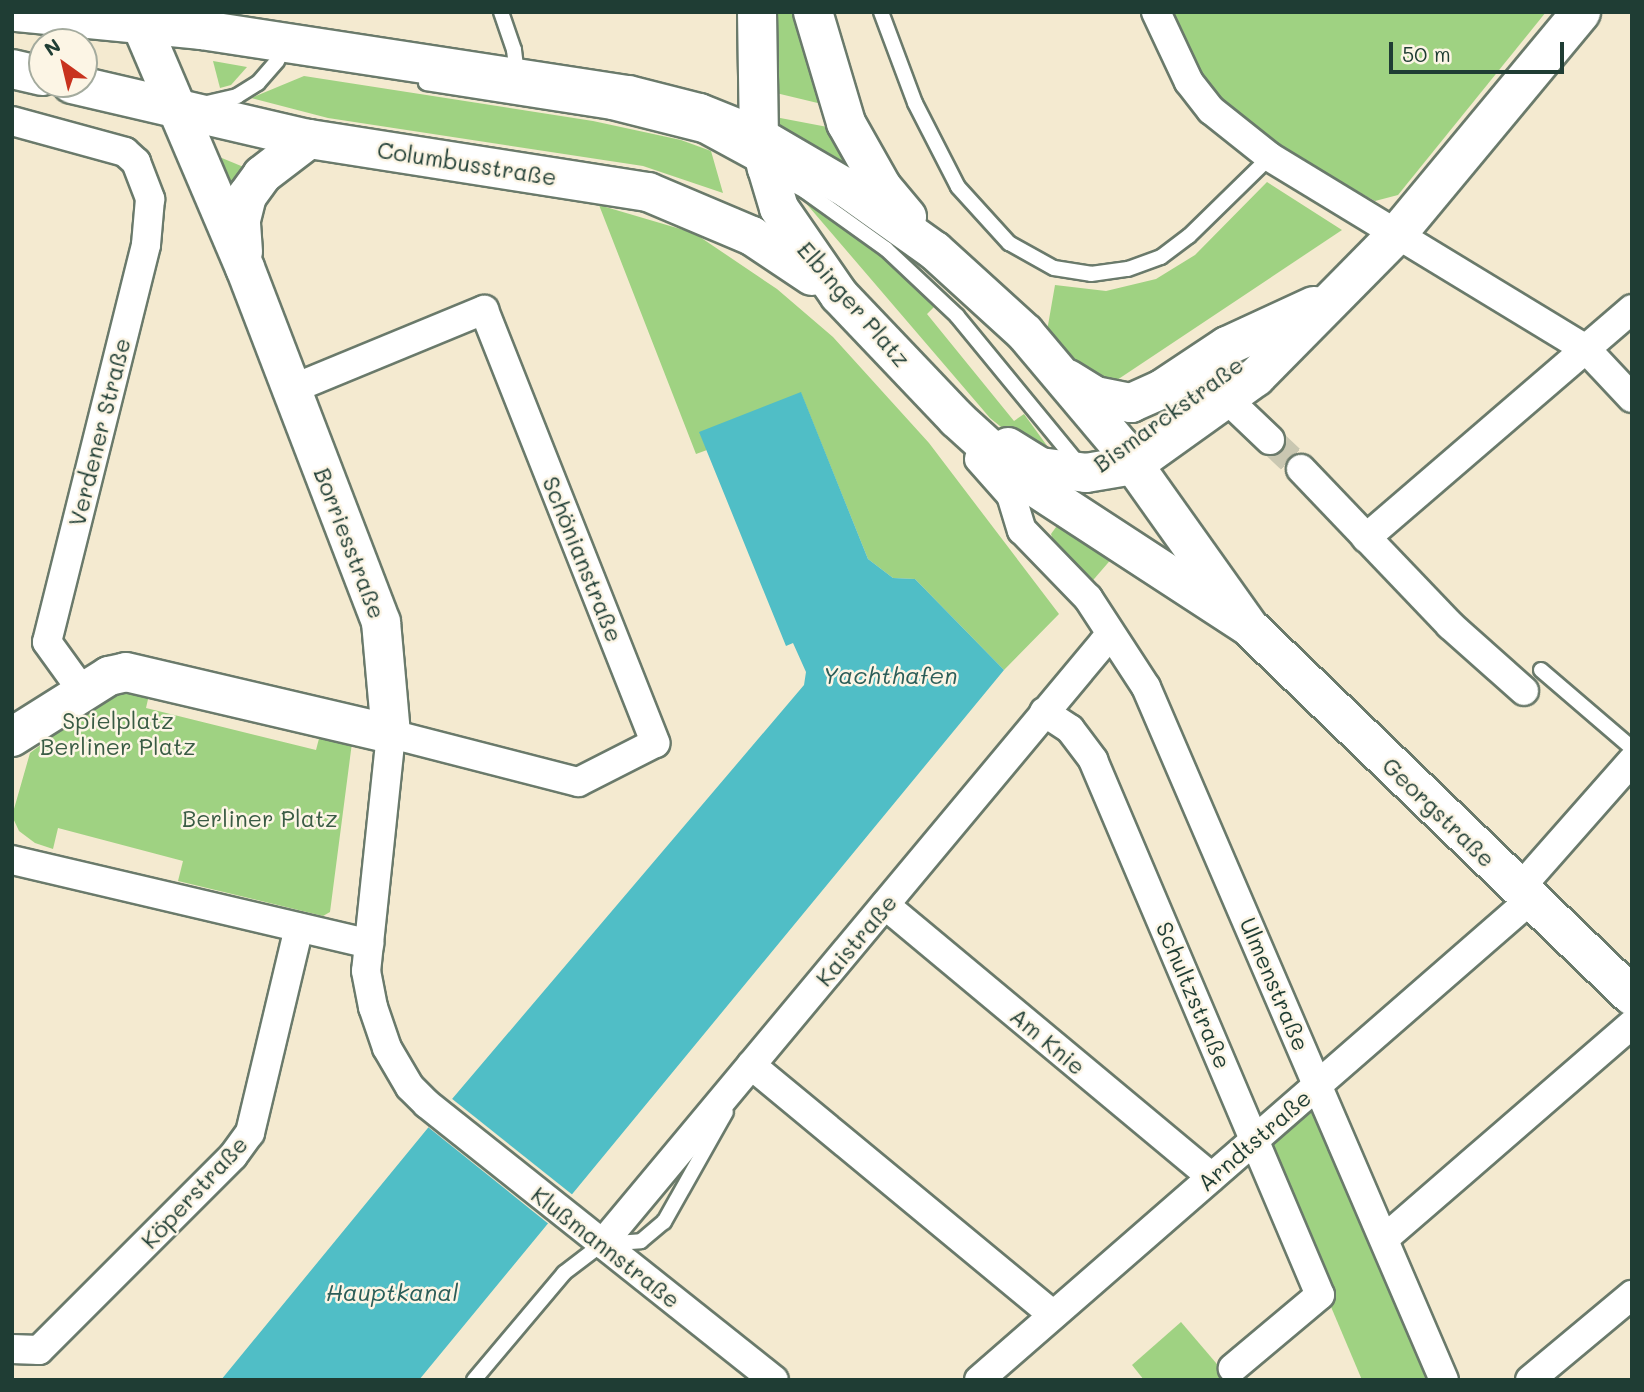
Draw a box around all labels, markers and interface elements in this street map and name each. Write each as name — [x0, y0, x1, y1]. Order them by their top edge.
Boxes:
north arrow — [28, 28, 98, 98]
scale bar — [1392, 28, 1567, 72]
text: N — [39, 32, 65, 61]
text: 50 m — [1402, 40, 1451, 67]
street label: Columbusstraße — [375, 135, 559, 191]
street label: Elbinger Platz — [792, 236, 916, 372]
street label: Verdener Straße — [62, 335, 136, 529]
street label: Bismarckstraße — [1088, 350, 1248, 478]
street label: Borriesstraße — [309, 464, 391, 622]
street label: Schönianstraße — [537, 472, 629, 646]
water label: Yachthafen — [823, 661, 957, 689]
park label: Spielplatz Berliner Platz — [40, 706, 196, 760]
street label: Georgstraße — [1377, 751, 1501, 873]
park label: Berliner Platz — [182, 804, 338, 832]
street label: Kaistraße — [810, 888, 902, 992]
street label: Ulmenstraße — [1234, 913, 1316, 1055]
street label: Schultzstraße — [1151, 917, 1237, 1073]
street label: Am Knie — [1005, 1002, 1091, 1080]
street label: Arndtstraße — [1192, 1083, 1316, 1197]
street label: Köperstraße — [135, 1130, 253, 1254]
street label: Klußmannstraße — [526, 1180, 686, 1314]
water label: Hauptkanal — [326, 1278, 458, 1306]

